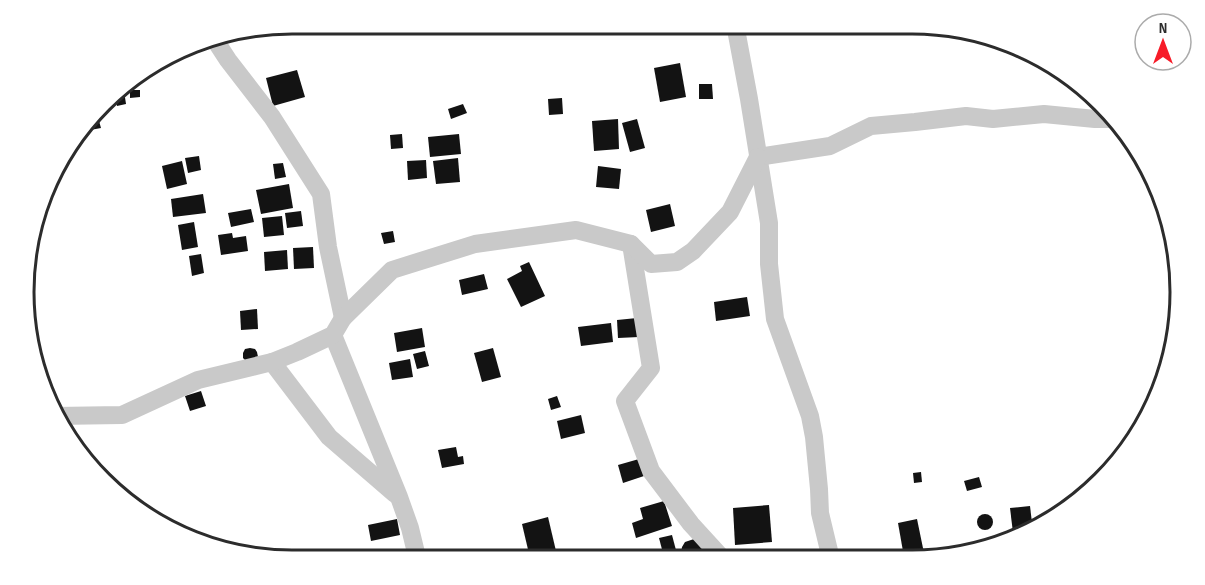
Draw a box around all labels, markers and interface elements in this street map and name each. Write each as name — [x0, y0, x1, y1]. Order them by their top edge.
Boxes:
north arrow — [1133, 12, 1193, 72]
text: N — [1159, 19, 1167, 38]

